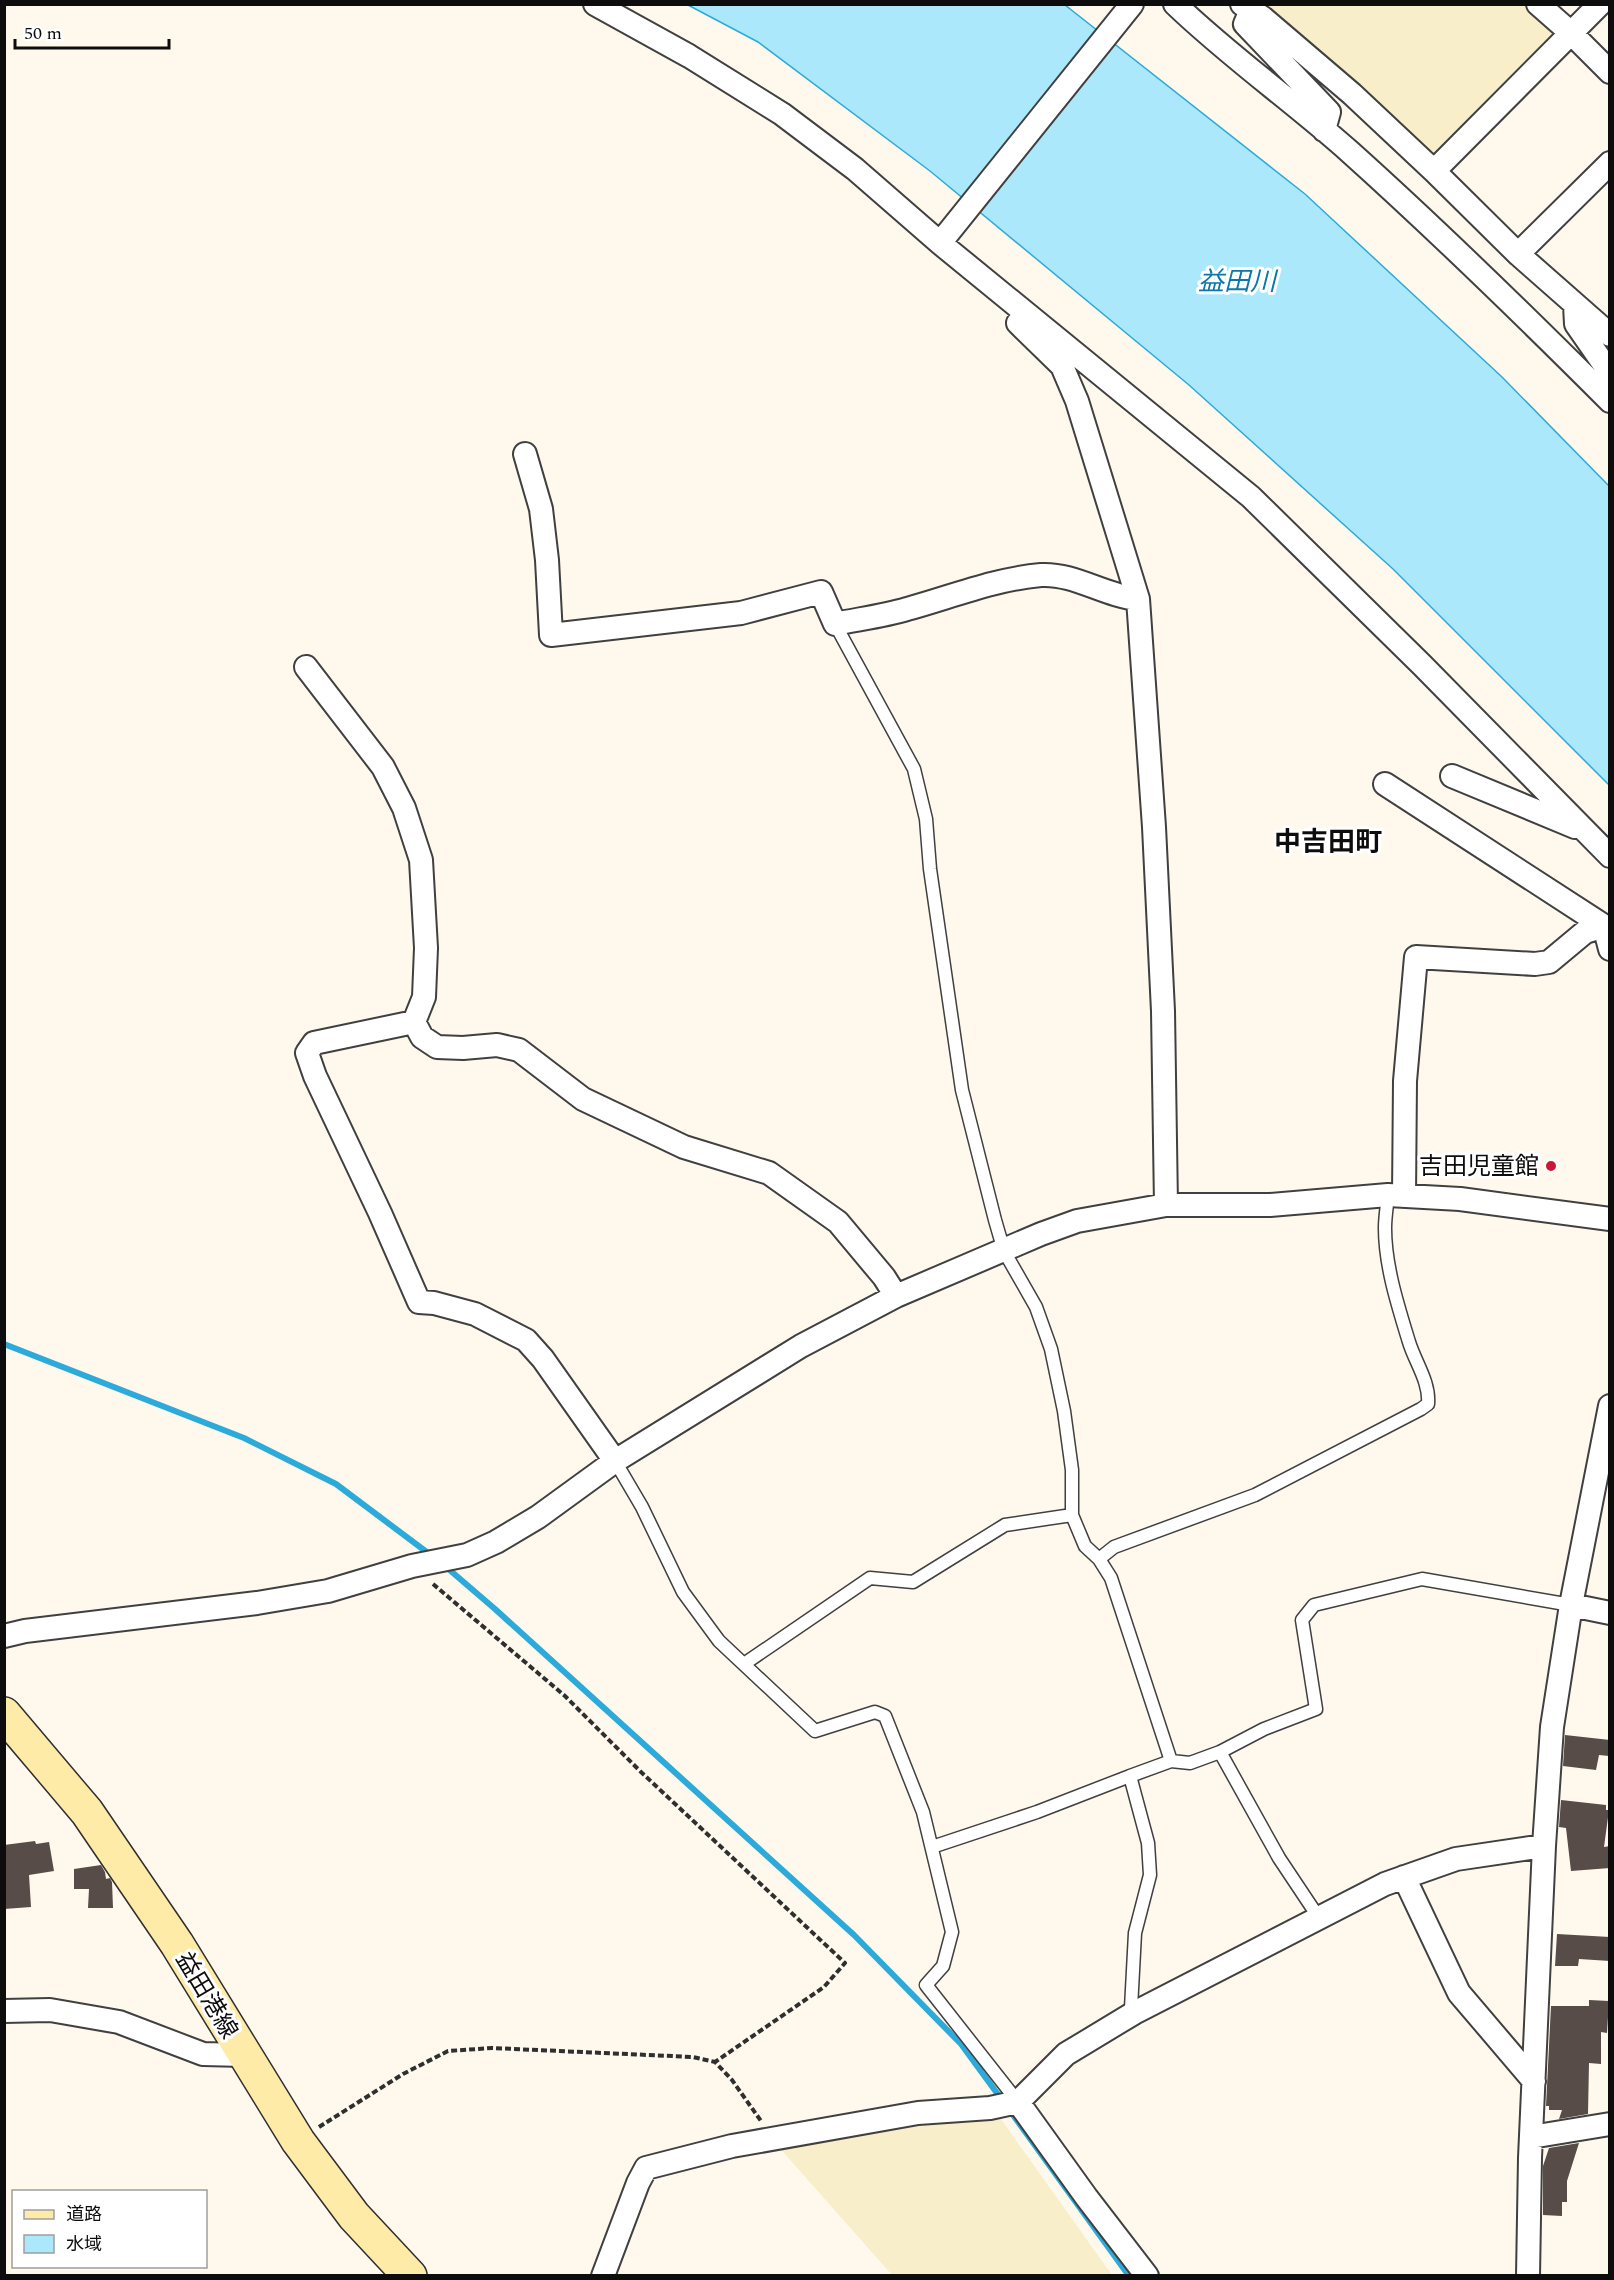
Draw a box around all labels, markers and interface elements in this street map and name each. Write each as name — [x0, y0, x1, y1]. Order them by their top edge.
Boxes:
scale bar — [15, 12, 170, 50]
text: 50 m — [24, 20, 62, 47]
water label: 益田川 — [1198, 262, 1279, 302]
district label: 中吉田町 — [1274, 822, 1382, 864]
place label: 吉田児童館 — [1419, 1149, 1539, 1185]
marker: 吉田児童館 — [1544, 1159, 1558, 1173]
street label: 益田港線 — [166, 1945, 246, 2046]
legend — [12, 2190, 207, 2268]
text: 道路 — [66, 2201, 102, 2228]
text: 水域 — [66, 2231, 102, 2258]

